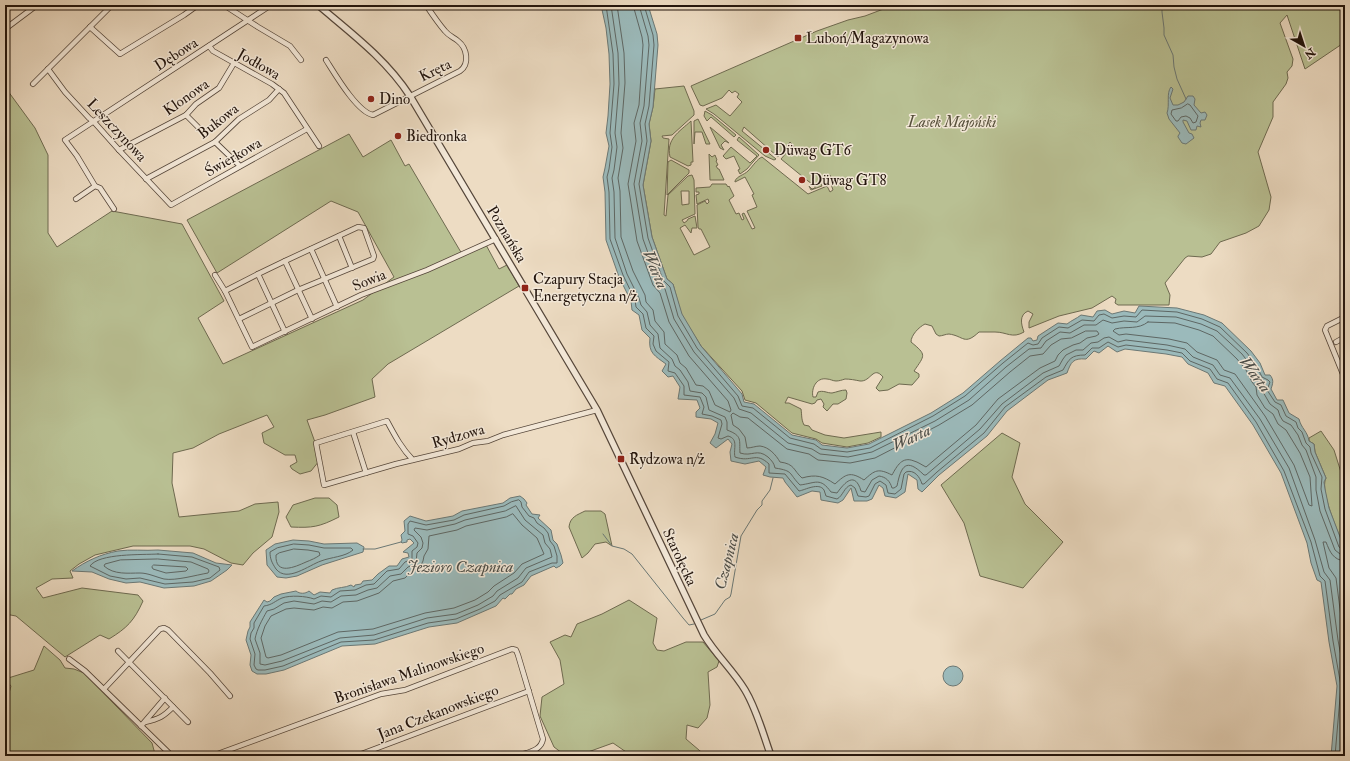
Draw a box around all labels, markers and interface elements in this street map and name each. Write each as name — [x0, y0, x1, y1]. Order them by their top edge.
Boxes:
north arrow — [1284, 26, 1324, 66]
place label: Luboń/Magazynowa — [806, 29, 930, 48]
street label: Dębowa — [151, 33, 202, 76]
marker: Luboń/Magazynowa — [793, 33, 803, 43]
street label: Jodłowa — [232, 44, 284, 86]
text: N — [1301, 45, 1319, 62]
street label: Kręta — [416, 54, 455, 86]
street label: Klonowa — [160, 74, 214, 120]
place label: Dino — [379, 90, 410, 109]
marker: Dino — [366, 94, 376, 104]
street label: Leszczynowa — [83, 95, 151, 167]
street label: Bukowa — [194, 99, 243, 143]
park label: Lasek Majoński — [907, 113, 996, 132]
place label: Biedronka — [406, 127, 468, 146]
marker: Biedronka — [393, 131, 403, 141]
street label: Świerkowa — [201, 132, 266, 181]
place label: Düwag GT6 — [774, 141, 853, 160]
marker: Düwag GT6 — [761, 145, 771, 155]
place label: Düwag GT8 — [810, 171, 887, 190]
marker: Düwag GT8 — [797, 175, 807, 185]
street label: Poznańska — [482, 202, 531, 267]
water label: Warta — [638, 247, 672, 292]
street label: Sowia — [349, 265, 390, 296]
place label: Czapury Stacja Energetyczna n/ż — [533, 270, 638, 306]
marker: Czapury Stacja Energetyczna n/ż — [520, 283, 530, 293]
water label: Warta — [1235, 353, 1275, 397]
street label: Rydzowa — [430, 420, 487, 453]
water label: Warta — [889, 420, 934, 455]
place label: Rydzowa n/ż — [629, 450, 705, 469]
marker: Rydzowa n/ż — [616, 454, 626, 464]
street label: Starołęcka — [658, 525, 701, 590]
water label: Czapnica — [710, 531, 744, 592]
water label: Jezioro Czapnica — [407, 557, 513, 577]
street label: Bronisława Malinowskiego — [332, 639, 487, 708]
street label: Jana Czekanowskiego — [374, 681, 502, 746]

